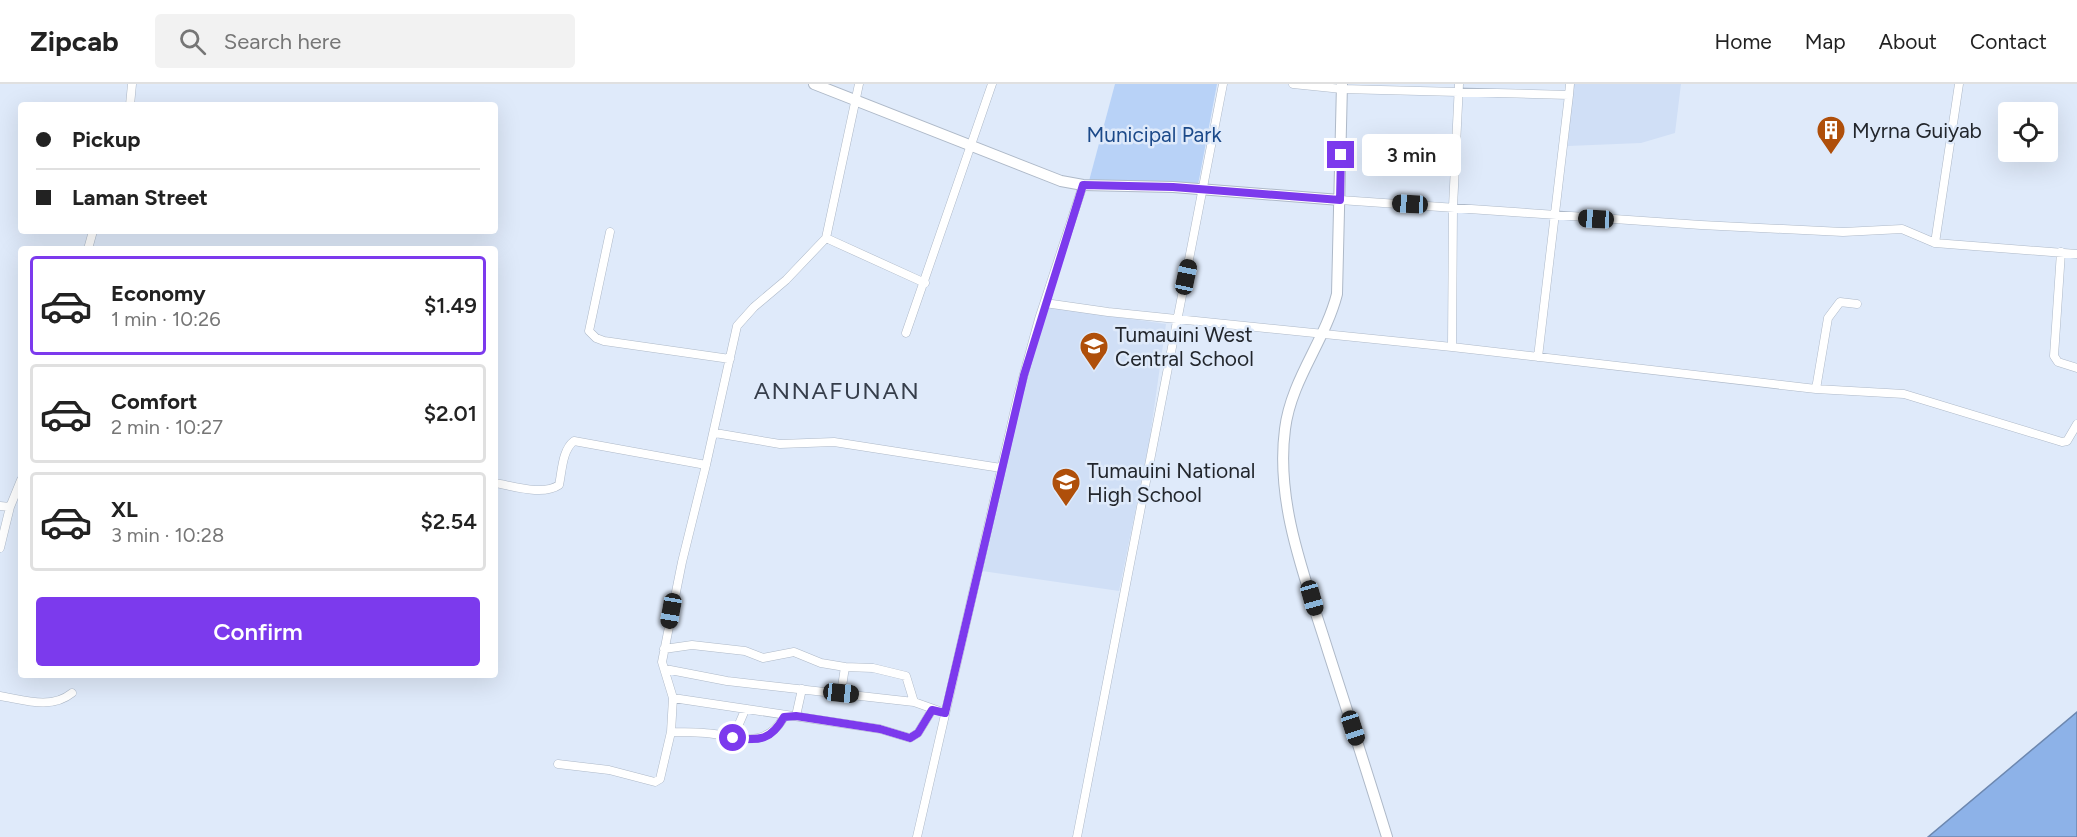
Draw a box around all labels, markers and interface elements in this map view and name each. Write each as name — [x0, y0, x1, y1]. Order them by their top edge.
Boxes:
search box — [155, 14, 575, 68]
text: Zipcab — [30, 24, 119, 58]
icon: search — [176, 25, 209, 58]
text: Search here — [224, 28, 341, 55]
text: Home — [1715, 29, 1772, 54]
text: Map — [1805, 29, 1846, 54]
text: About — [1879, 29, 1937, 54]
text: Contact — [1970, 29, 2047, 54]
map controls — [1998, 102, 2058, 162]
button: locate — [1998, 102, 2058, 162]
building icon: Myrna Guiyab — [1815, 114, 1847, 156]
place label: Myrna Guiyab — [1852, 118, 1982, 143]
park label: Municipal Park — [1086, 122, 1222, 147]
text: Pickup — [72, 126, 141, 153]
callout: 3 min — [1362, 134, 1461, 176]
route end — [1327, 141, 1354, 168]
text: 3 min — [1387, 143, 1436, 167]
text: Laman Street — [72, 184, 208, 211]
car — [1392, 194, 1428, 214]
car — [1578, 209, 1614, 229]
car — [1173, 258, 1199, 296]
icon: car — [39, 279, 93, 333]
text: Economy — [111, 280, 206, 307]
text: $1.49 — [424, 292, 477, 319]
text: 1 min · 10:26 — [111, 307, 221, 331]
place label: Tumauini West Central School — [1115, 322, 1254, 371]
school or university icon: Tumauini West Central School — [1078, 330, 1110, 372]
district label: ANNAFUNAN — [754, 376, 920, 405]
icon: car — [39, 387, 93, 441]
text: Comfort — [111, 388, 197, 415]
text: $2.01 — [424, 400, 477, 427]
text: 2 min · 10:27 — [111, 415, 223, 439]
place label: Tumauini National High School — [1087, 458, 1255, 507]
school or university icon: Tumauini National High School — [1050, 466, 1082, 508]
icon: car — [39, 495, 93, 549]
text: XL — [111, 496, 138, 523]
text: $2.54 — [421, 508, 477, 535]
text: 3 min · 10:28 — [111, 523, 224, 547]
car — [1298, 578, 1326, 618]
car — [659, 592, 683, 630]
button: Confirm — [36, 597, 480, 666]
car — [822, 682, 860, 704]
car — [1339, 708, 1367, 748]
route start — [719, 724, 746, 751]

